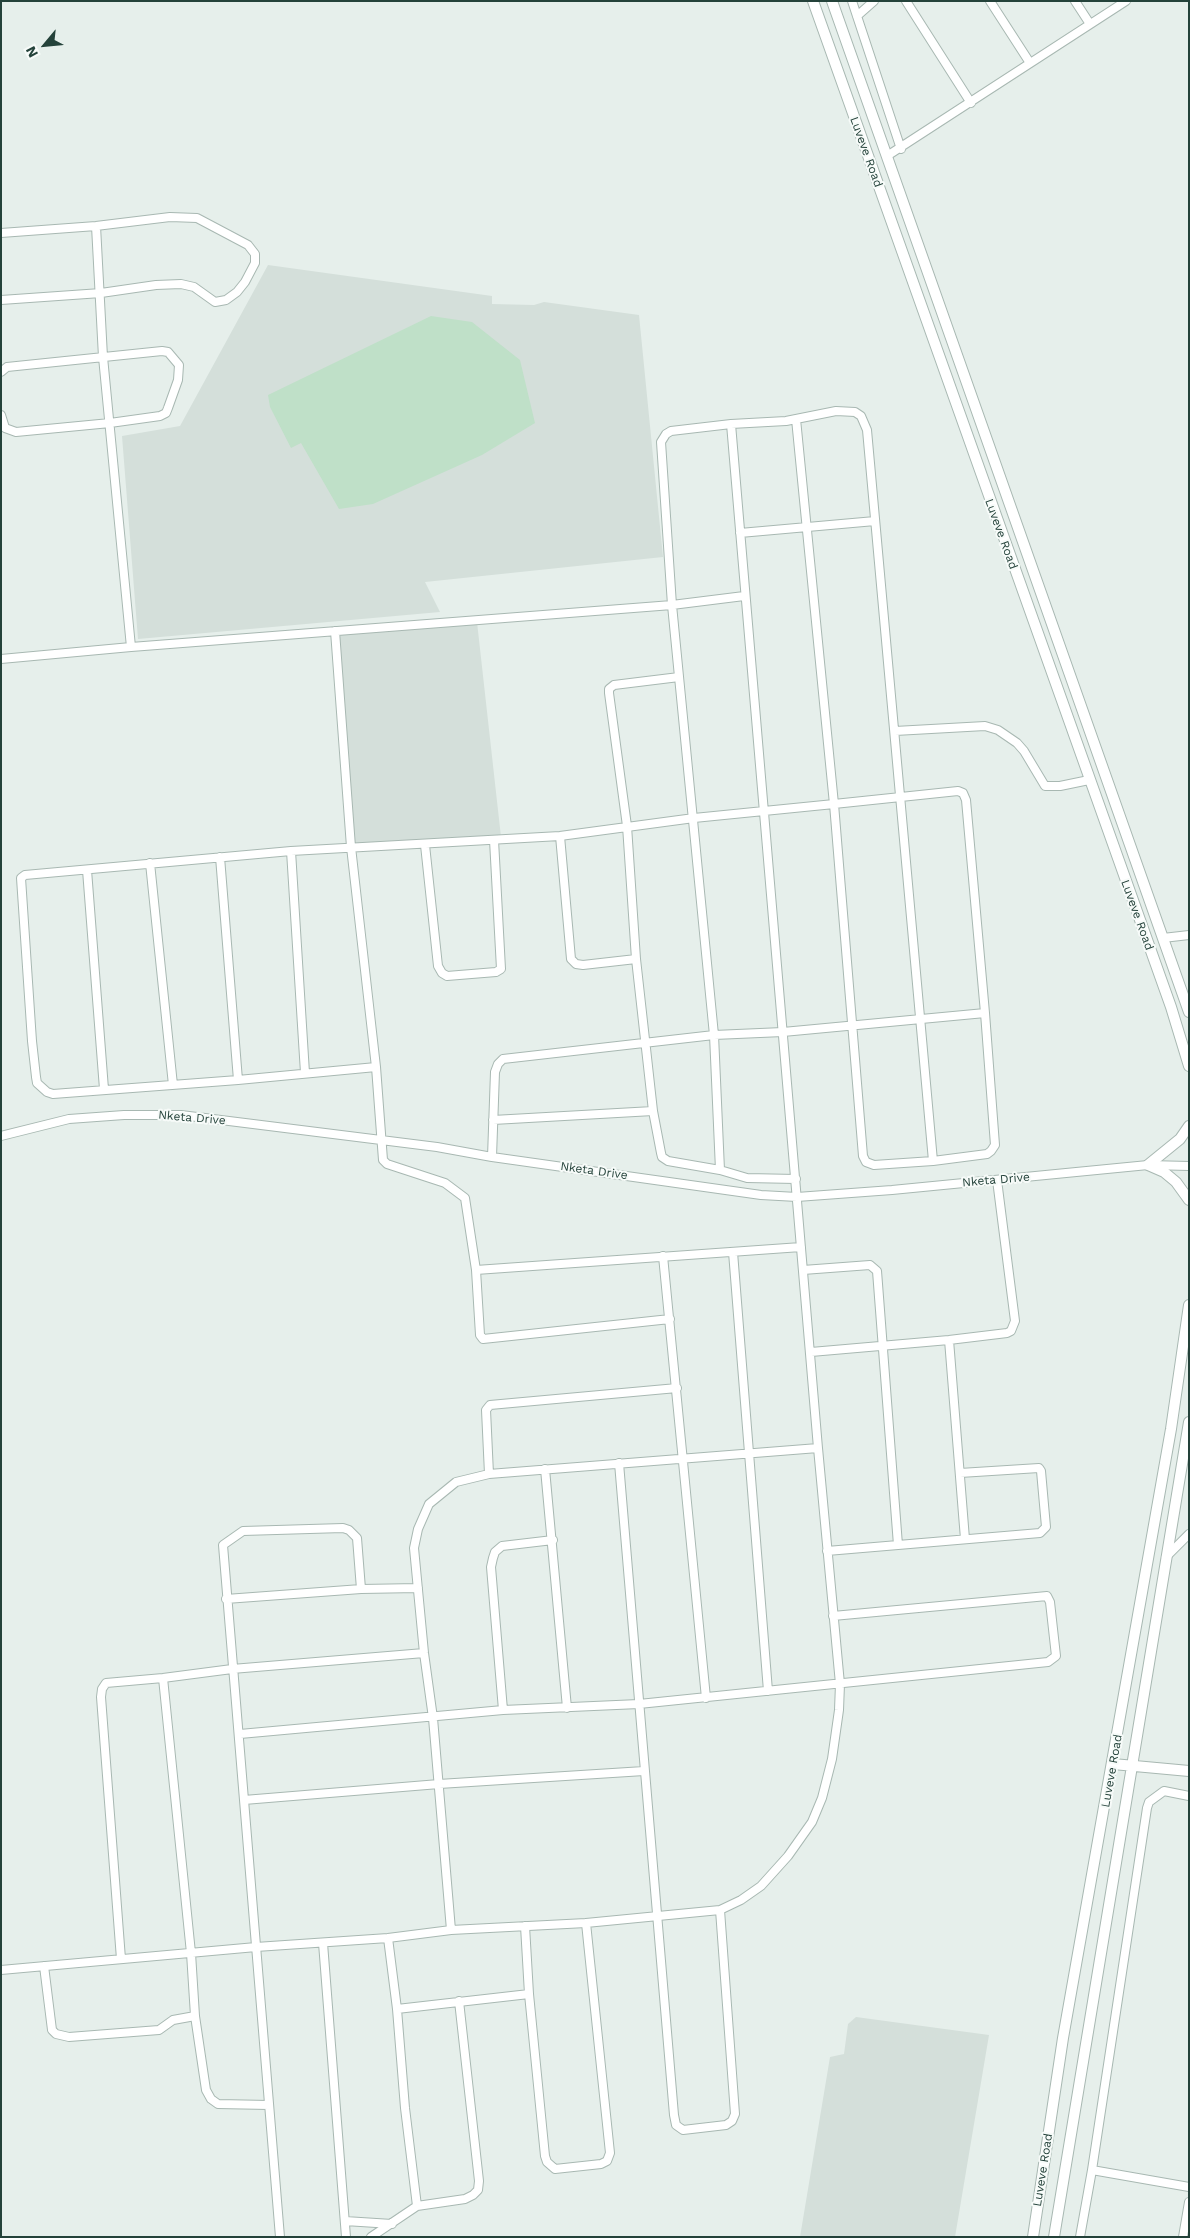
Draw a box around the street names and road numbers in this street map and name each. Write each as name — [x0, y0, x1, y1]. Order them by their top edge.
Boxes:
street label: Luveve Road — [847, 115, 885, 189]
street label: Luveve Road — [982, 497, 1020, 571]
street label: Luveve Road — [1118, 878, 1156, 952]
street label: Nketa Drive — [158, 1108, 226, 1128]
street label: Nketa Drive — [559, 1159, 629, 1183]
street label: Nketa Drive — [962, 1170, 1030, 1190]
street label: Luveve Road — [1098, 1733, 1126, 1809]
street label: Luveve Road — [1030, 2132, 1056, 2208]

